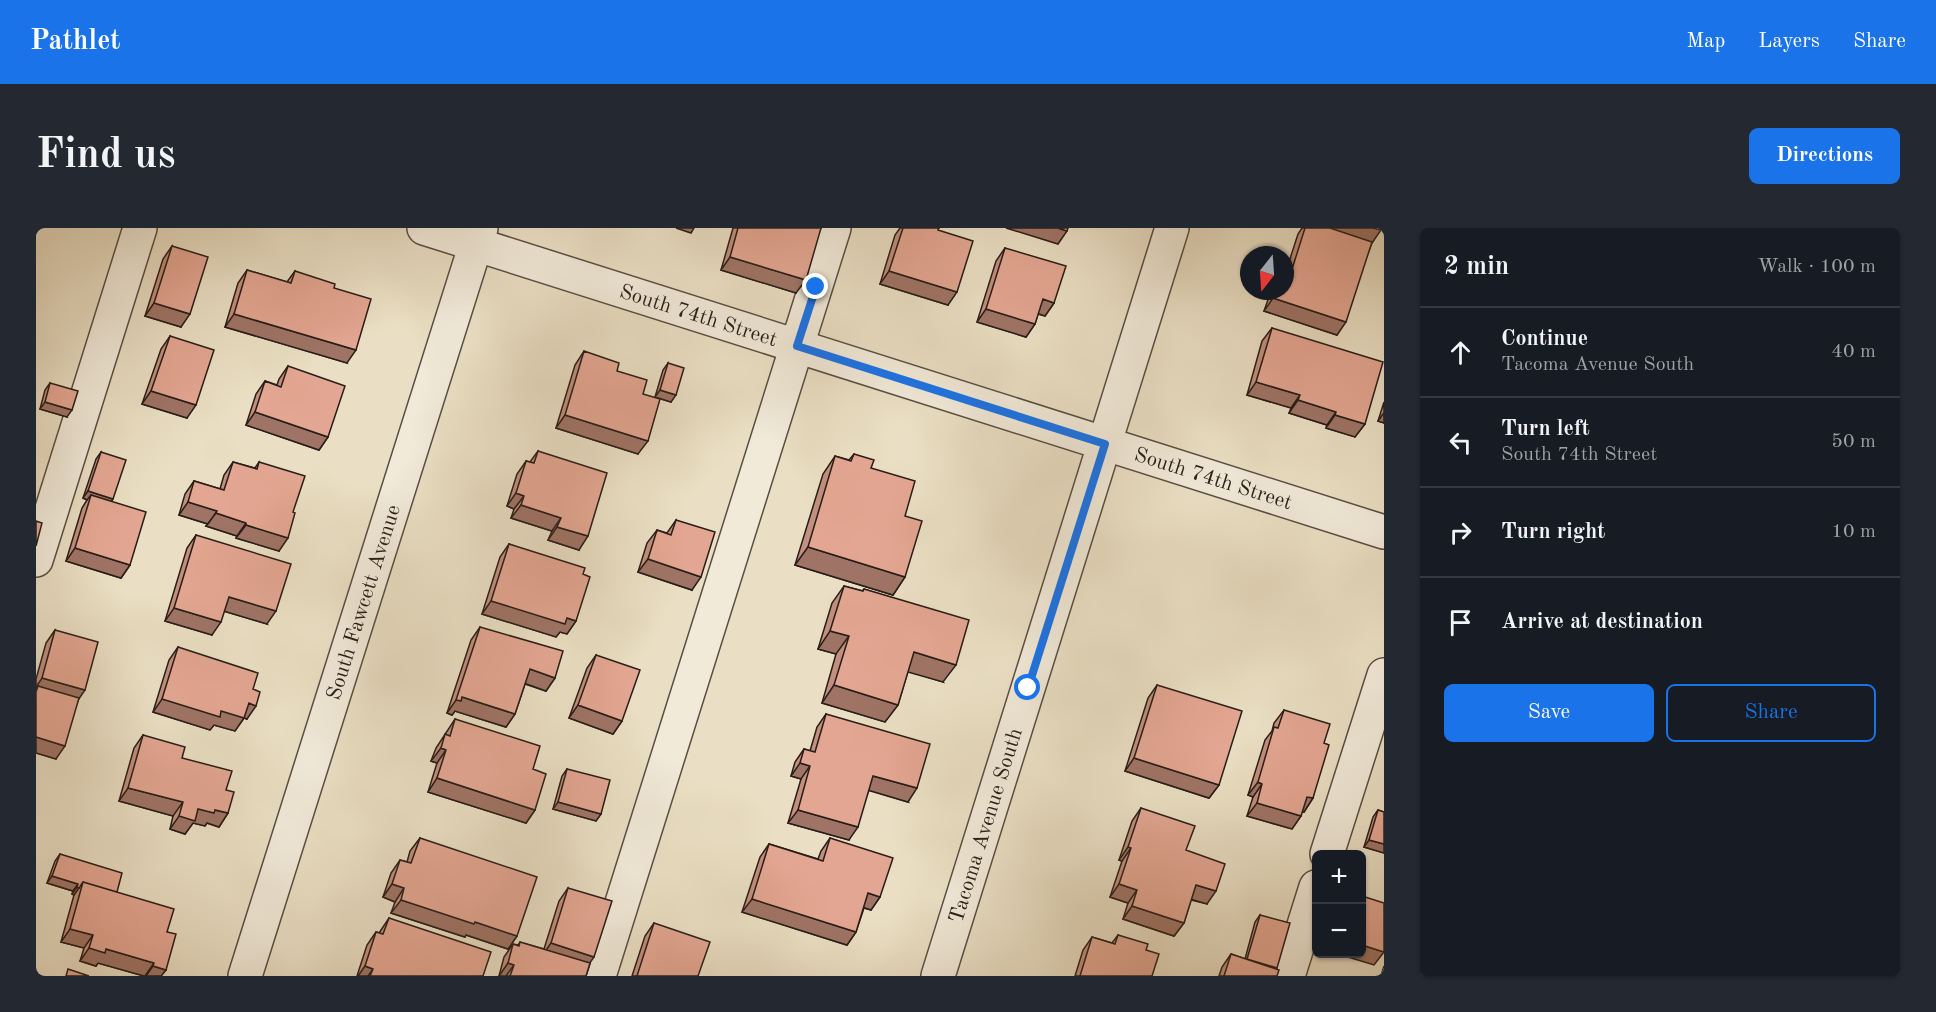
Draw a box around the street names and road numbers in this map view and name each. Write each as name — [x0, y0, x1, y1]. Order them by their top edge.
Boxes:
street label: South 74th Street — [617, 282, 780, 351]
street label: South 74th Street — [1132, 445, 1294, 514]
street label: South Fawcett Avenue — [324, 502, 405, 703]
street label: Tacoma Avenue South — [946, 726, 1027, 926]

